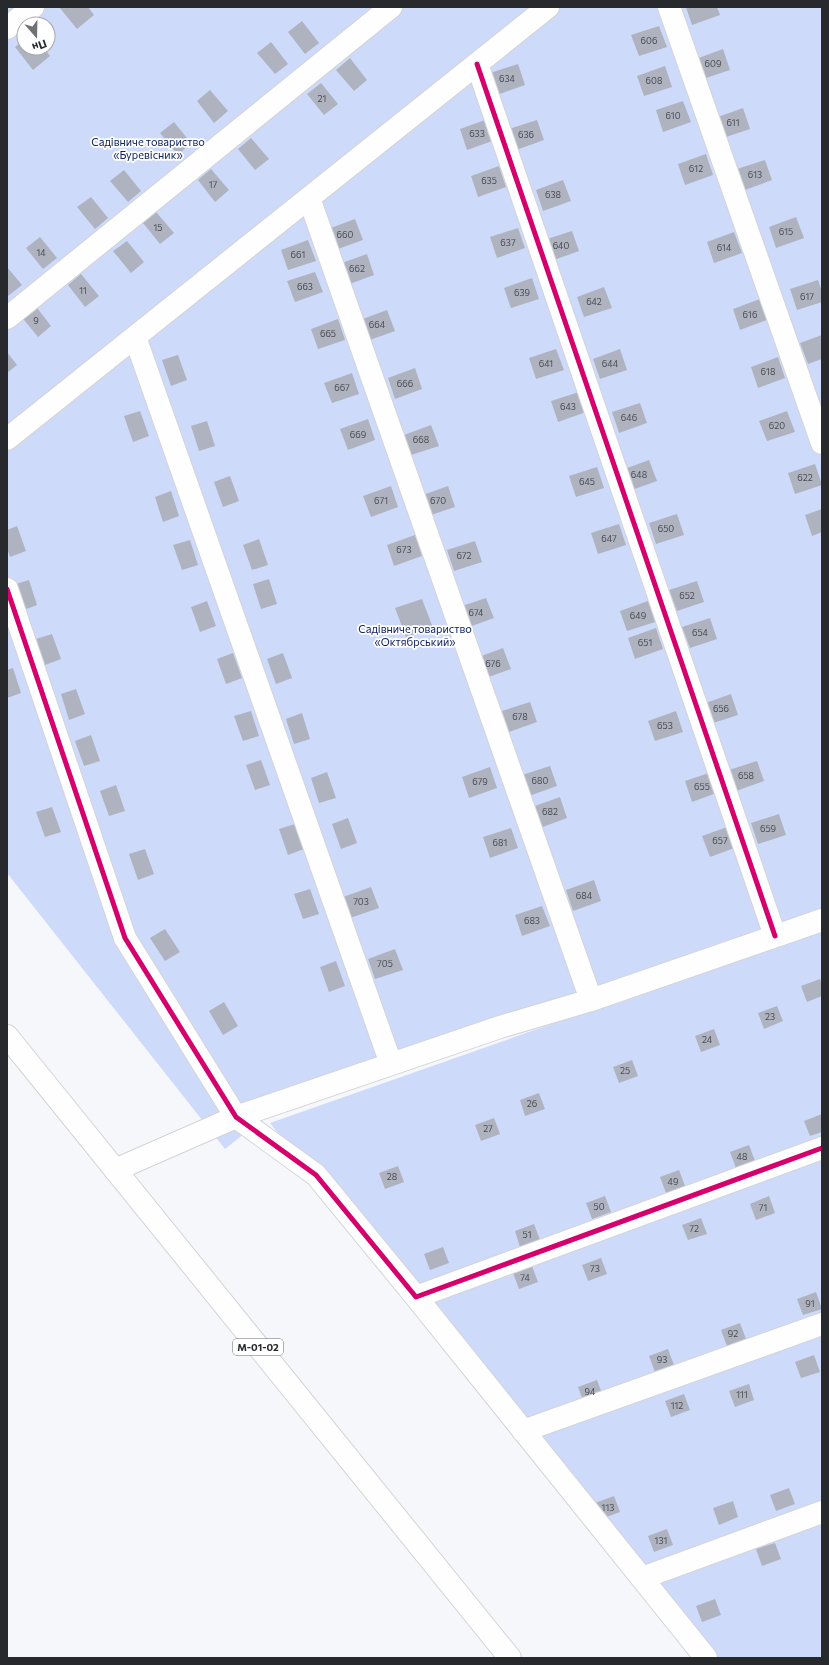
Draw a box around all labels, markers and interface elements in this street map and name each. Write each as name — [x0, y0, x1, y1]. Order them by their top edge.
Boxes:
north arrow — [16, 16, 56, 56]
house number: 606 — [641, 35, 657, 46]
text: Пн — [31, 37, 49, 54]
house number: 609 — [705, 58, 721, 69]
house number: 634 — [499, 73, 516, 84]
house number: 608 — [646, 75, 662, 86]
house number: 21 — [318, 93, 326, 104]
house number: 610 — [665, 110, 681, 121]
house number: 611 — [726, 117, 740, 128]
house number: 633 — [469, 128, 485, 139]
house number: 636 — [518, 129, 534, 140]
park label: Садівниче товариство «Буревісник» — [91, 135, 205, 161]
house number: 612 — [689, 163, 703, 174]
house number: 613 — [748, 169, 762, 180]
house number: 635 — [481, 175, 497, 186]
house number: 17 — [209, 179, 218, 190]
house number: 638 — [545, 189, 561, 200]
house number: 15 — [153, 222, 163, 233]
house number: 615 — [779, 226, 793, 237]
house number: 660 — [337, 229, 354, 240]
house number: 637 — [500, 237, 516, 248]
house number: 640 — [553, 240, 569, 251]
house number: 614 — [717, 242, 732, 253]
house number: 14 — [36, 247, 46, 258]
house number: 661 — [291, 249, 305, 260]
house number: 662 — [349, 263, 365, 274]
house number: 663 — [297, 281, 313, 292]
house number: 11 — [79, 285, 87, 296]
house number: 639 — [514, 287, 530, 298]
house number: 617 — [800, 291, 814, 302]
house number: 642 — [586, 296, 602, 307]
house number: 616 — [743, 309, 757, 320]
house number: 9 — [33, 315, 39, 326]
house number: 664 — [369, 319, 386, 330]
house number: 665 — [320, 328, 336, 339]
house number: 641 — [539, 358, 553, 369]
house number: 644 — [602, 358, 619, 369]
house number: 618 — [761, 366, 775, 377]
house number: 666 — [397, 378, 413, 389]
house number: 667 — [334, 382, 350, 393]
house number: 643 — [560, 401, 576, 412]
house number: 646 — [621, 412, 637, 423]
house number: 620 — [769, 420, 785, 431]
house number: 669 — [350, 429, 366, 440]
house number: 668 — [413, 434, 429, 445]
house number: 648 — [631, 469, 647, 480]
house number: 622 — [797, 472, 813, 483]
house number: 645 — [579, 476, 595, 487]
house number: 671 — [374, 495, 388, 506]
house number: 670 — [430, 495, 446, 506]
house number: 650 — [658, 523, 674, 534]
house number: 647 — [601, 533, 617, 544]
house number: 673 — [396, 544, 412, 555]
house number: 672 — [456, 550, 472, 561]
house number: 652 — [679, 590, 695, 601]
house number: 674 — [468, 607, 484, 618]
house number: 649 — [630, 610, 646, 621]
park label: Садівниче товариство «Октябрський» — [358, 622, 472, 648]
house number: 654 — [692, 627, 709, 638]
house number: 651 — [638, 637, 652, 648]
house number: 676 — [485, 658, 501, 669]
house number: 656 — [713, 703, 729, 714]
house number: 678 — [512, 711, 528, 722]
house number: 653 — [657, 720, 673, 731]
house number: 658 — [738, 770, 754, 781]
house number: 680 — [532, 775, 549, 786]
house number: 679 — [472, 776, 488, 787]
house number: 655 — [694, 781, 710, 792]
house number: 682 — [542, 806, 558, 817]
house number: 659 — [760, 823, 776, 834]
house number: 657 — [712, 835, 728, 846]
house number: 681 — [493, 837, 507, 848]
house number: 684 — [576, 890, 593, 901]
house number: 703 — [353, 896, 369, 907]
house number: 683 — [524, 915, 540, 926]
house number: 705 — [377, 958, 393, 969]
house number: 23 — [765, 1011, 775, 1022]
house number: 24 — [702, 1034, 713, 1045]
house number: 25 — [620, 1065, 630, 1076]
house number: 26 — [527, 1098, 537, 1109]
house number: 27 — [483, 1123, 493, 1134]
house number: 48 — [737, 1151, 747, 1162]
house number: 28 — [387, 1171, 397, 1182]
house number: 49 — [668, 1176, 678, 1187]
house number: 50 — [593, 1201, 605, 1212]
house number: 71 — [759, 1202, 767, 1213]
house number: 72 — [689, 1223, 699, 1234]
house number: 51 — [522, 1229, 532, 1240]
house number: 73 — [590, 1263, 600, 1274]
house number: 74 — [520, 1272, 530, 1283]
house number: 91 — [805, 1298, 815, 1309]
house number: 92 — [728, 1328, 738, 1339]
road number: М-01-02 — [233, 1339, 283, 1355]
house number: 93 — [657, 1354, 667, 1365]
house number: 94 — [585, 1386, 596, 1397]
house number: 111 — [736, 1389, 748, 1400]
house number: 112 — [671, 1400, 683, 1411]
house number: 113 — [602, 1502, 614, 1513]
house number: 131 — [655, 1535, 667, 1546]

